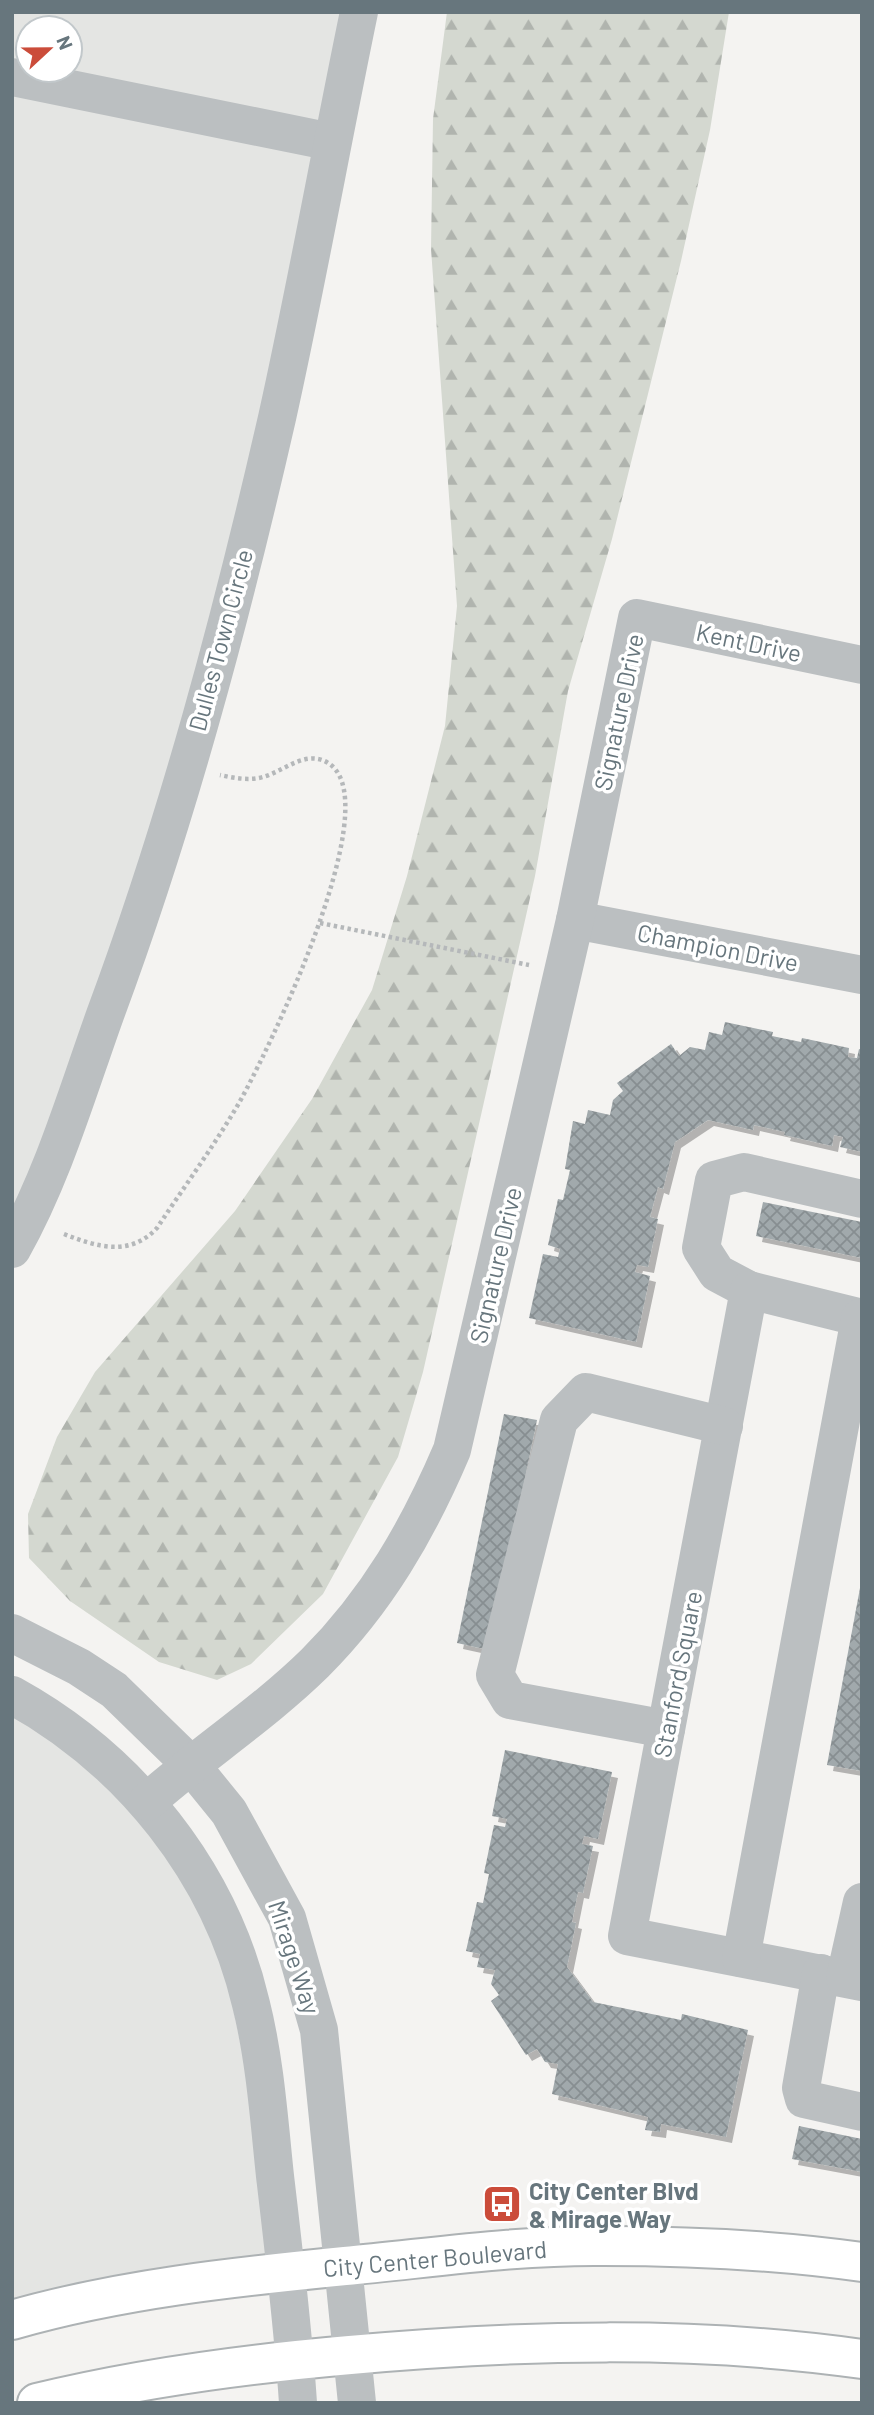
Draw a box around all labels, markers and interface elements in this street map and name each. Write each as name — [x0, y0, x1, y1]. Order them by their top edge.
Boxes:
north arrow — [14, 14, 84, 84]
text: N — [52, 32, 78, 53]
street label: Dulles Town Circle — [182, 546, 258, 734]
street label: Kent Drive — [694, 617, 804, 667]
street label: Signature Drive — [587, 631, 649, 793]
street label: Champion Drive — [635, 917, 801, 977]
street label: Signature Drive — [463, 1184, 527, 1346]
street label: Stanford Square — [647, 1588, 707, 1760]
street label: Mirage Way — [263, 1897, 327, 2017]
place label: City Center Blvd & Mirage Way — [529, 2176, 699, 2233]
bus stop icon: City Center Blvd & Mirage Way — [481, 2183, 523, 2225]
street label: City Center Boulevard — [322, 2234, 548, 2282]

